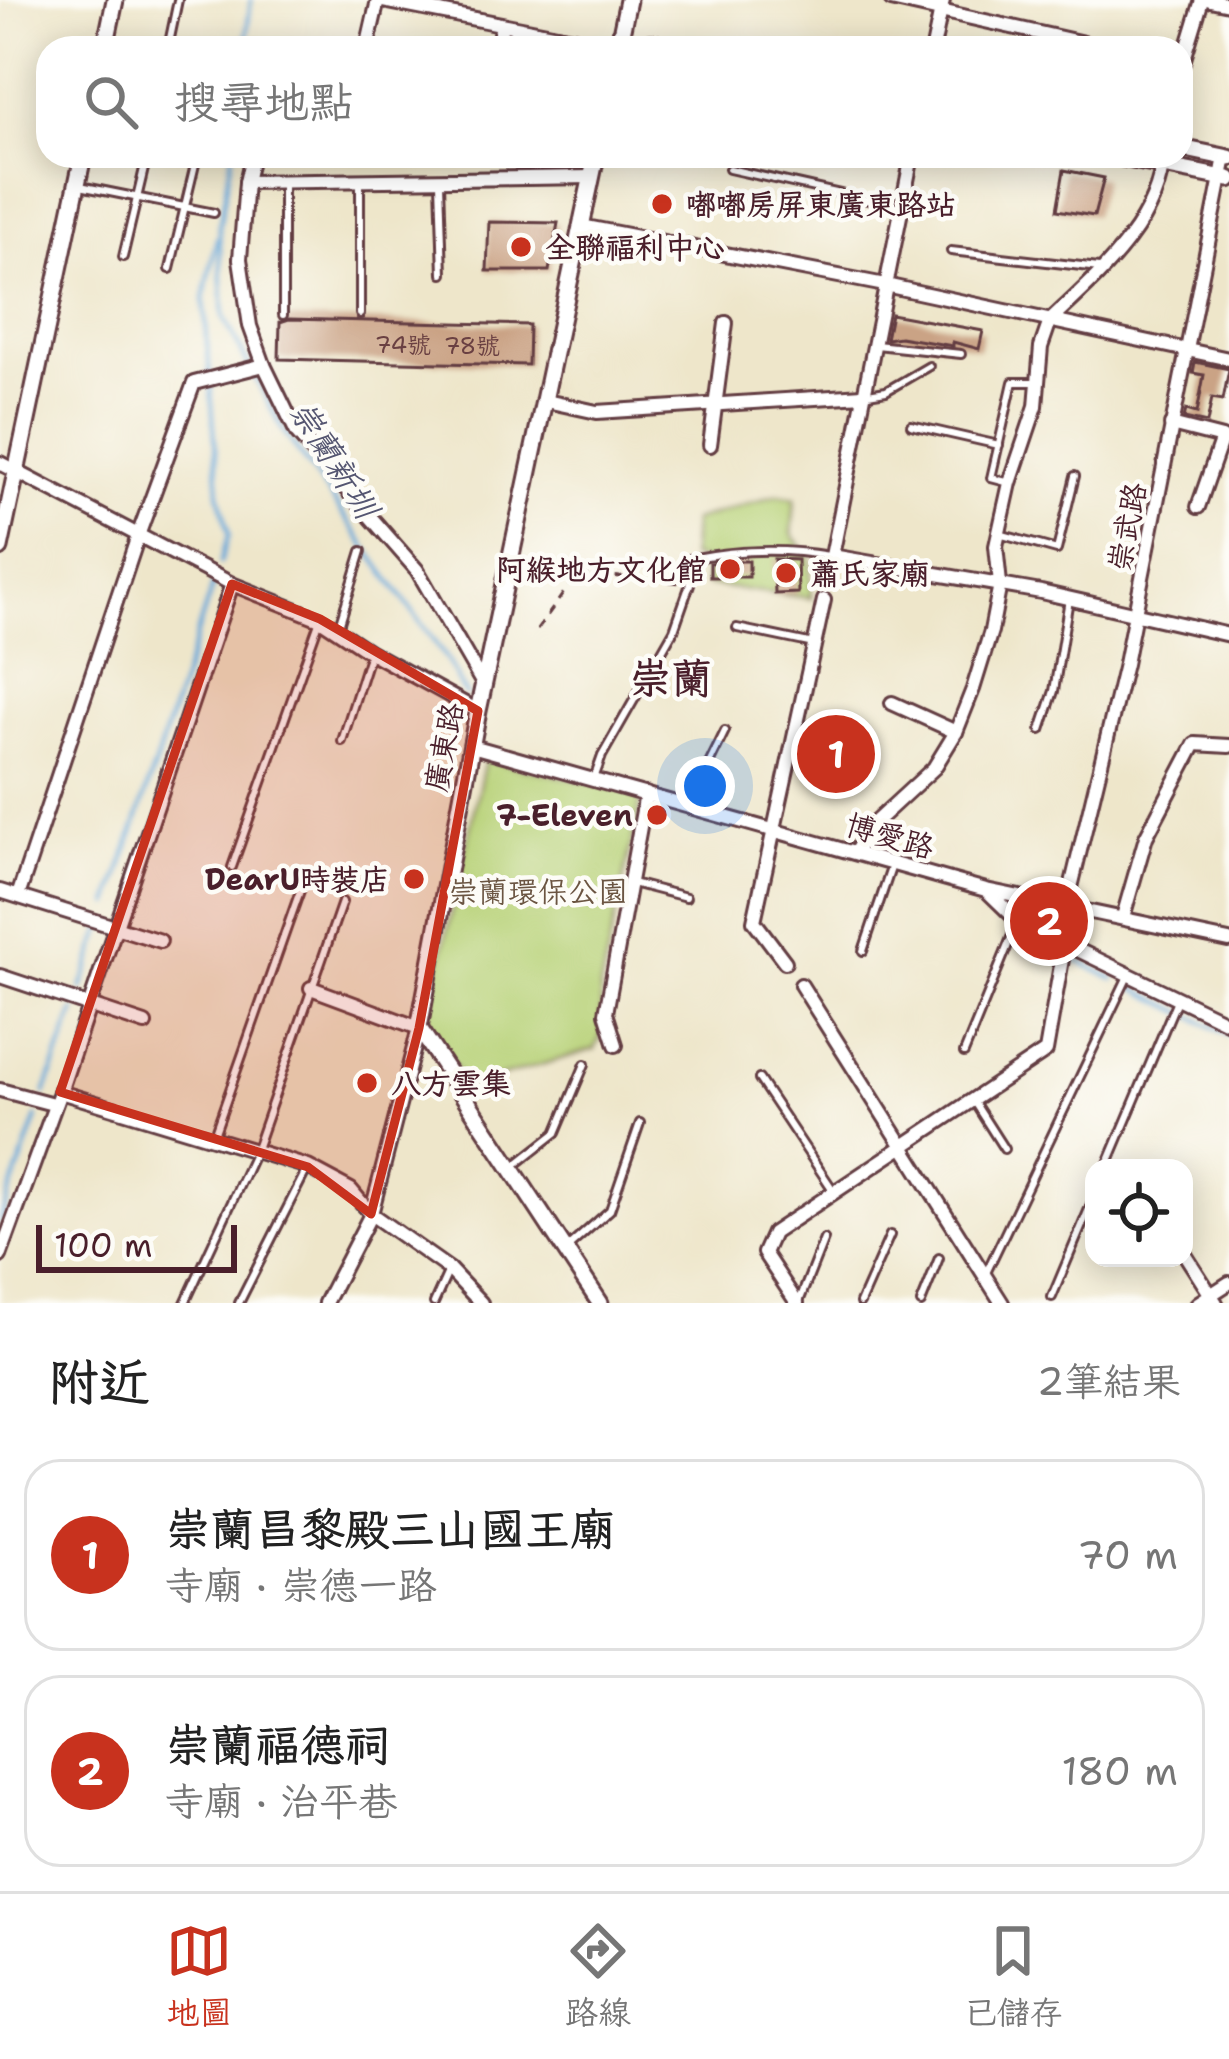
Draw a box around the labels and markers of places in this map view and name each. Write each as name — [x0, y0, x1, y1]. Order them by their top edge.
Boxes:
place label: 嘟嘟房屏東廣東路站 — [686, 184, 956, 225]
marker: 嘟嘟房屏東廣東路站 — [649, 191, 675, 217]
place label: 全聯福利中心 — [545, 227, 725, 268]
marker: 全聯福利中心 — [508, 234, 534, 260]
place label: 阿緱地方文化館 — [496, 549, 706, 590]
place label: 蕭氏家廟 — [810, 553, 930, 594]
marker: 阿緱地方文化館 — [717, 556, 743, 582]
marker: 蕭氏家廟 — [773, 560, 799, 586]
pin: 1 — [797, 709, 875, 799]
place label: 7-Eleven — [496, 795, 633, 836]
marker: 7-Eleven — [644, 802, 670, 828]
place label: DearU時裝店 — [205, 859, 390, 900]
marker: DearU時裝店 — [401, 866, 427, 892]
pin: 2 — [1010, 876, 1088, 966]
place label: 八方雲集 — [391, 1063, 511, 1104]
marker: 八方雲集 — [354, 1070, 380, 1096]

